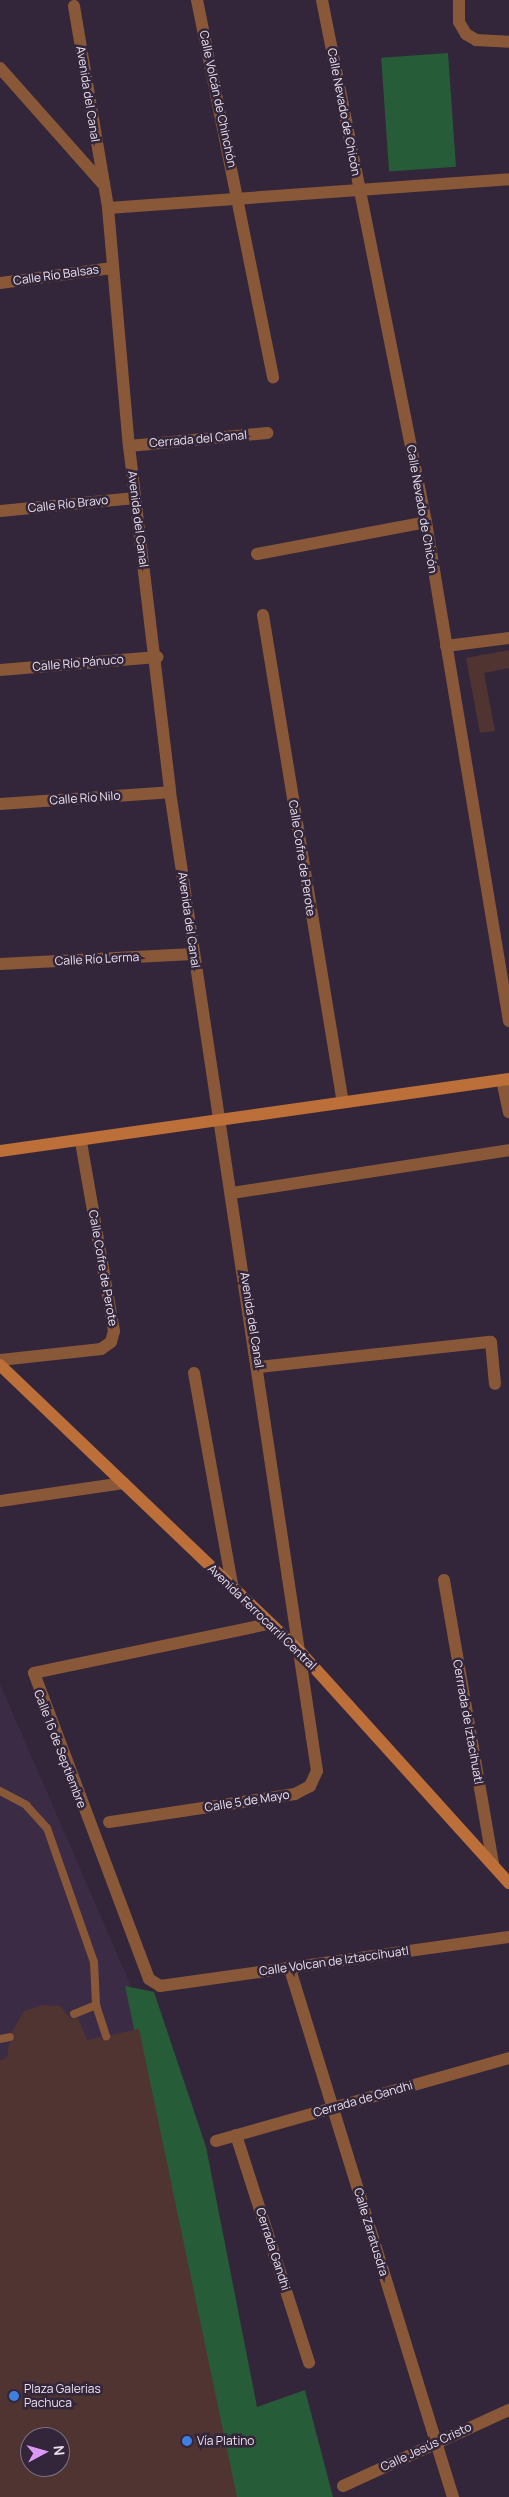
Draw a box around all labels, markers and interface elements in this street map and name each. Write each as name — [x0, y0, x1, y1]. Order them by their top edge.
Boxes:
street label: Calle Volcán de Chinchón — [196, 29, 240, 169]
street label: Avenida del Canal — [73, 45, 103, 143]
street label: Calle Nevado de Chicón — [325, 47, 363, 177]
street label: Calle Río Balsas — [12, 262, 100, 288]
street label: Cerrada del Canal — [149, 428, 247, 450]
street label: Calle Nevado de Chicón — [404, 444, 440, 574]
street label: Avenida del Canal — [125, 470, 151, 568]
street label: Calle Río Bravo — [27, 493, 109, 515]
street label: Calle Río Pánuco — [32, 652, 124, 674]
street label: Calle Río Nilo — [49, 788, 121, 808]
street label: Calle Cofre de Perote — [286, 799, 318, 917]
street label: Avenida del Canal — [175, 871, 203, 969]
street label: Calle Río Lerma — [54, 950, 140, 968]
street label: Calle Cofre de Perote — [86, 1209, 120, 1327]
street label: Avenida del Canal — [237, 1271, 267, 1369]
street label: Avenida Ferrocarril Central — [205, 1561, 319, 1673]
street label: Cerrrada de Iztacihuatl — [450, 1659, 486, 1785]
street label: Calle 16 de Septiembre — [31, 1688, 89, 1810]
street label: Calle 5 de Mayo — [204, 1787, 290, 1815]
street label: Calle Volcan de Iztaccíhuatl — [258, 1943, 410, 1979]
street label: Cerrada de Gandhi — [312, 2078, 414, 2120]
street label: Calle Zaratusdra — [351, 2186, 391, 2278]
street label: Cerrada Gandhi — [253, 2206, 293, 2292]
place label: Plaza Galerias Pachuca — [24, 2382, 101, 2410]
marker: Plaza Galerias Pachuca — [8, 2390, 20, 2402]
street label: Calle Jesús Cristo — [378, 2420, 474, 2474]
north arrow — [20, 2427, 70, 2477]
place label: Vía Platino — [197, 2434, 254, 2448]
marker: Vía Platino — [181, 2435, 193, 2447]
text: N — [49, 2444, 69, 2456]

